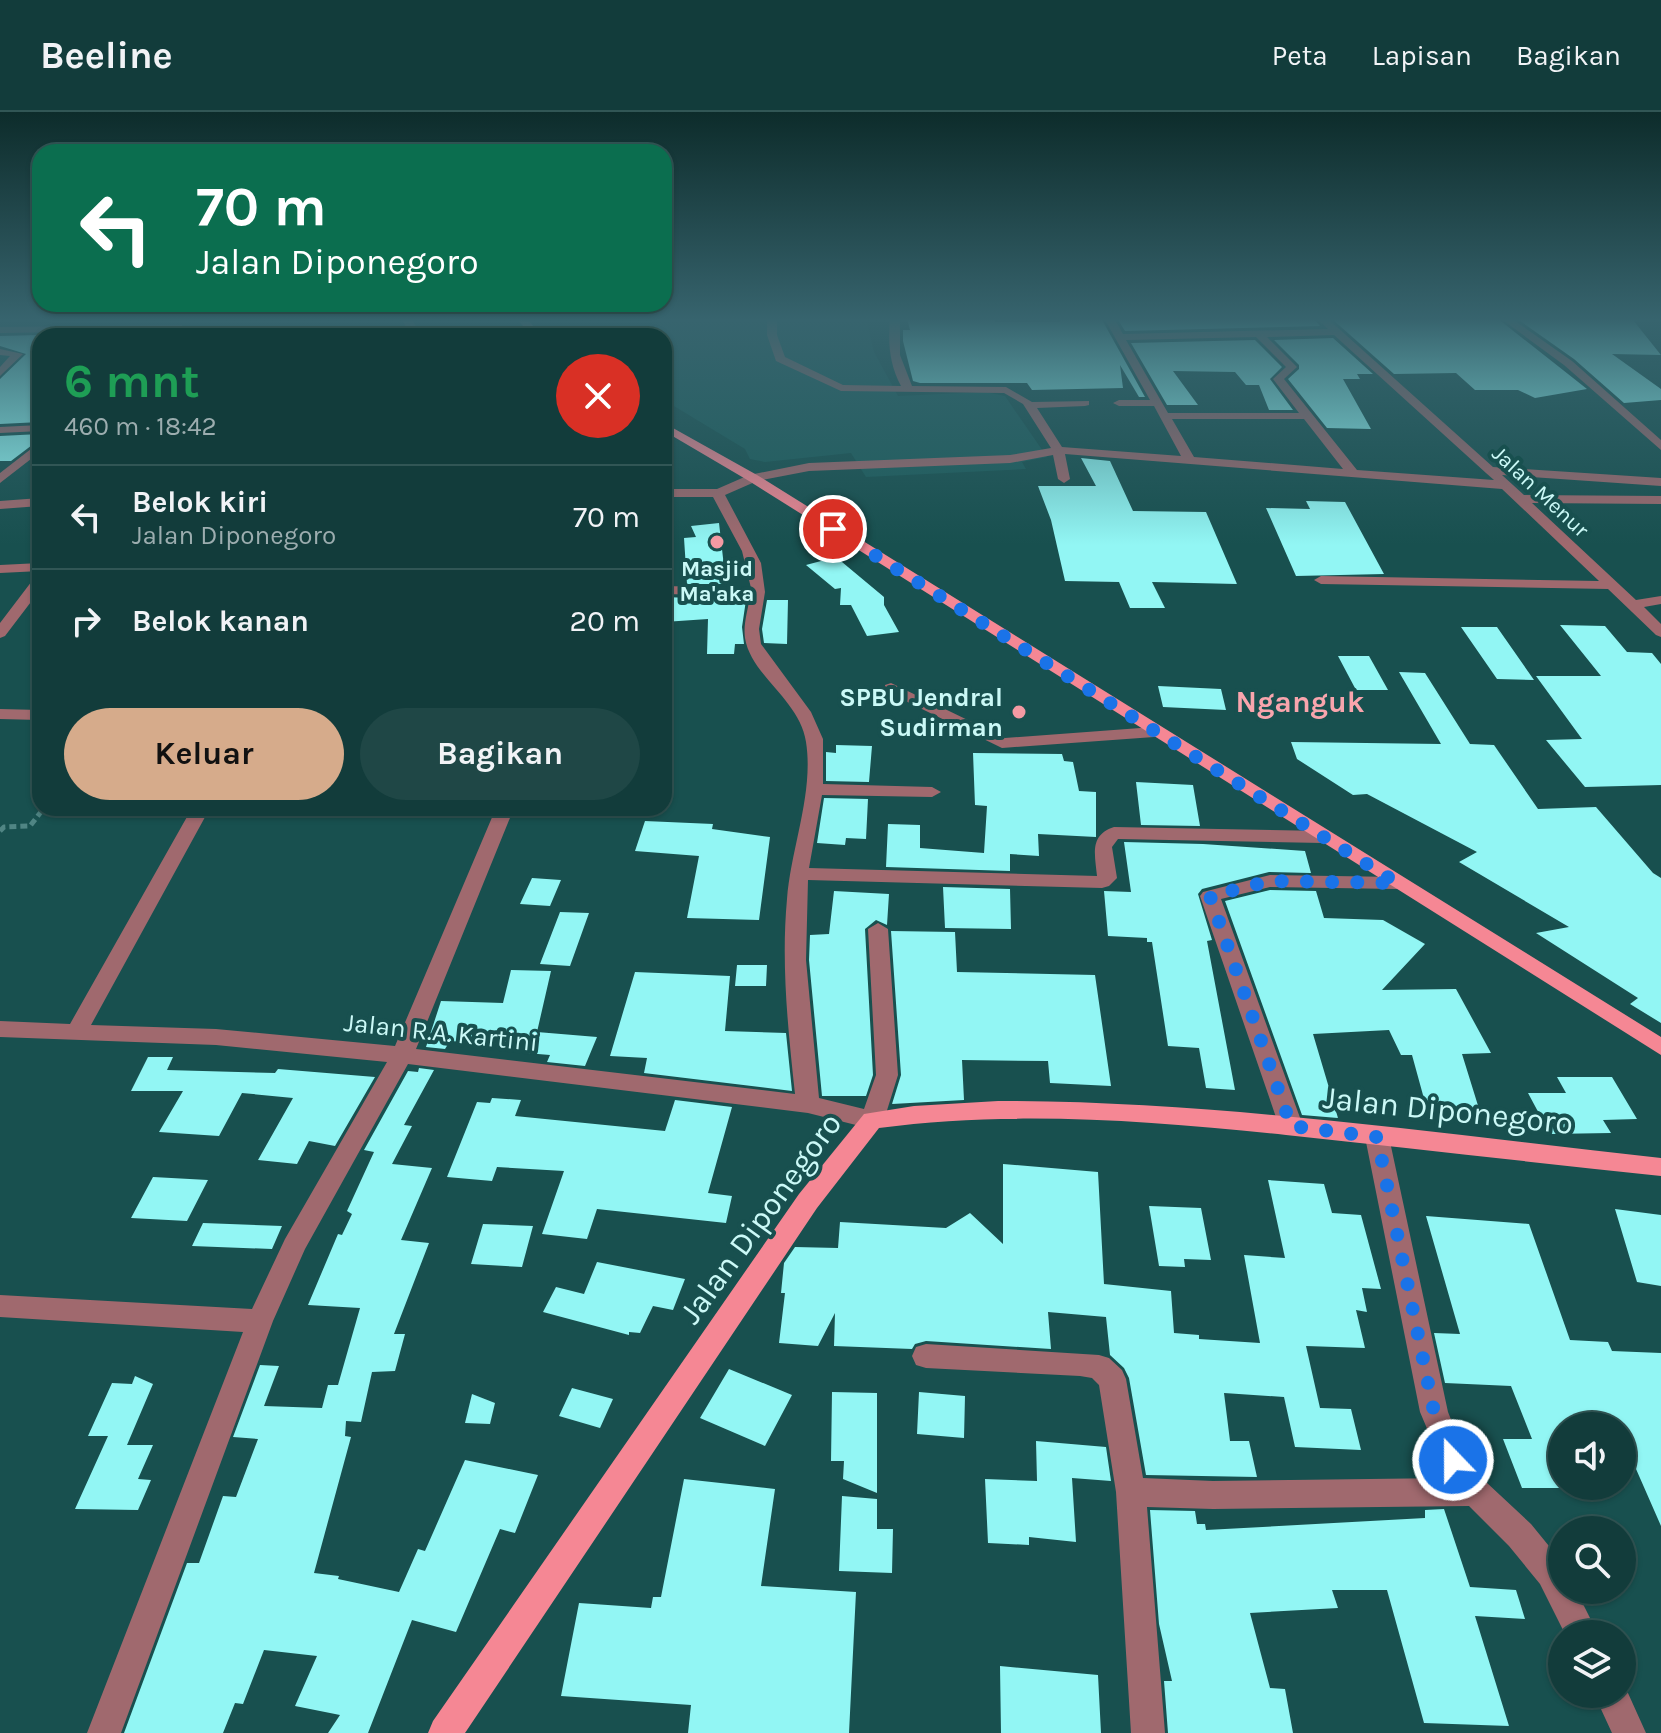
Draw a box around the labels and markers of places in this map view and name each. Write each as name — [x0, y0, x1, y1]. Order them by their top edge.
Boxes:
pin — [799, 495, 867, 563]
marker: Masjid Ma'aka — [708, 533, 726, 551]
place label: Masjid Ma'aka — [680, 556, 754, 607]
place label: SPBU Jendral Sudirman — [839, 682, 1003, 743]
marker: SPBU Jendral Sudirman — [1010, 703, 1028, 721]

